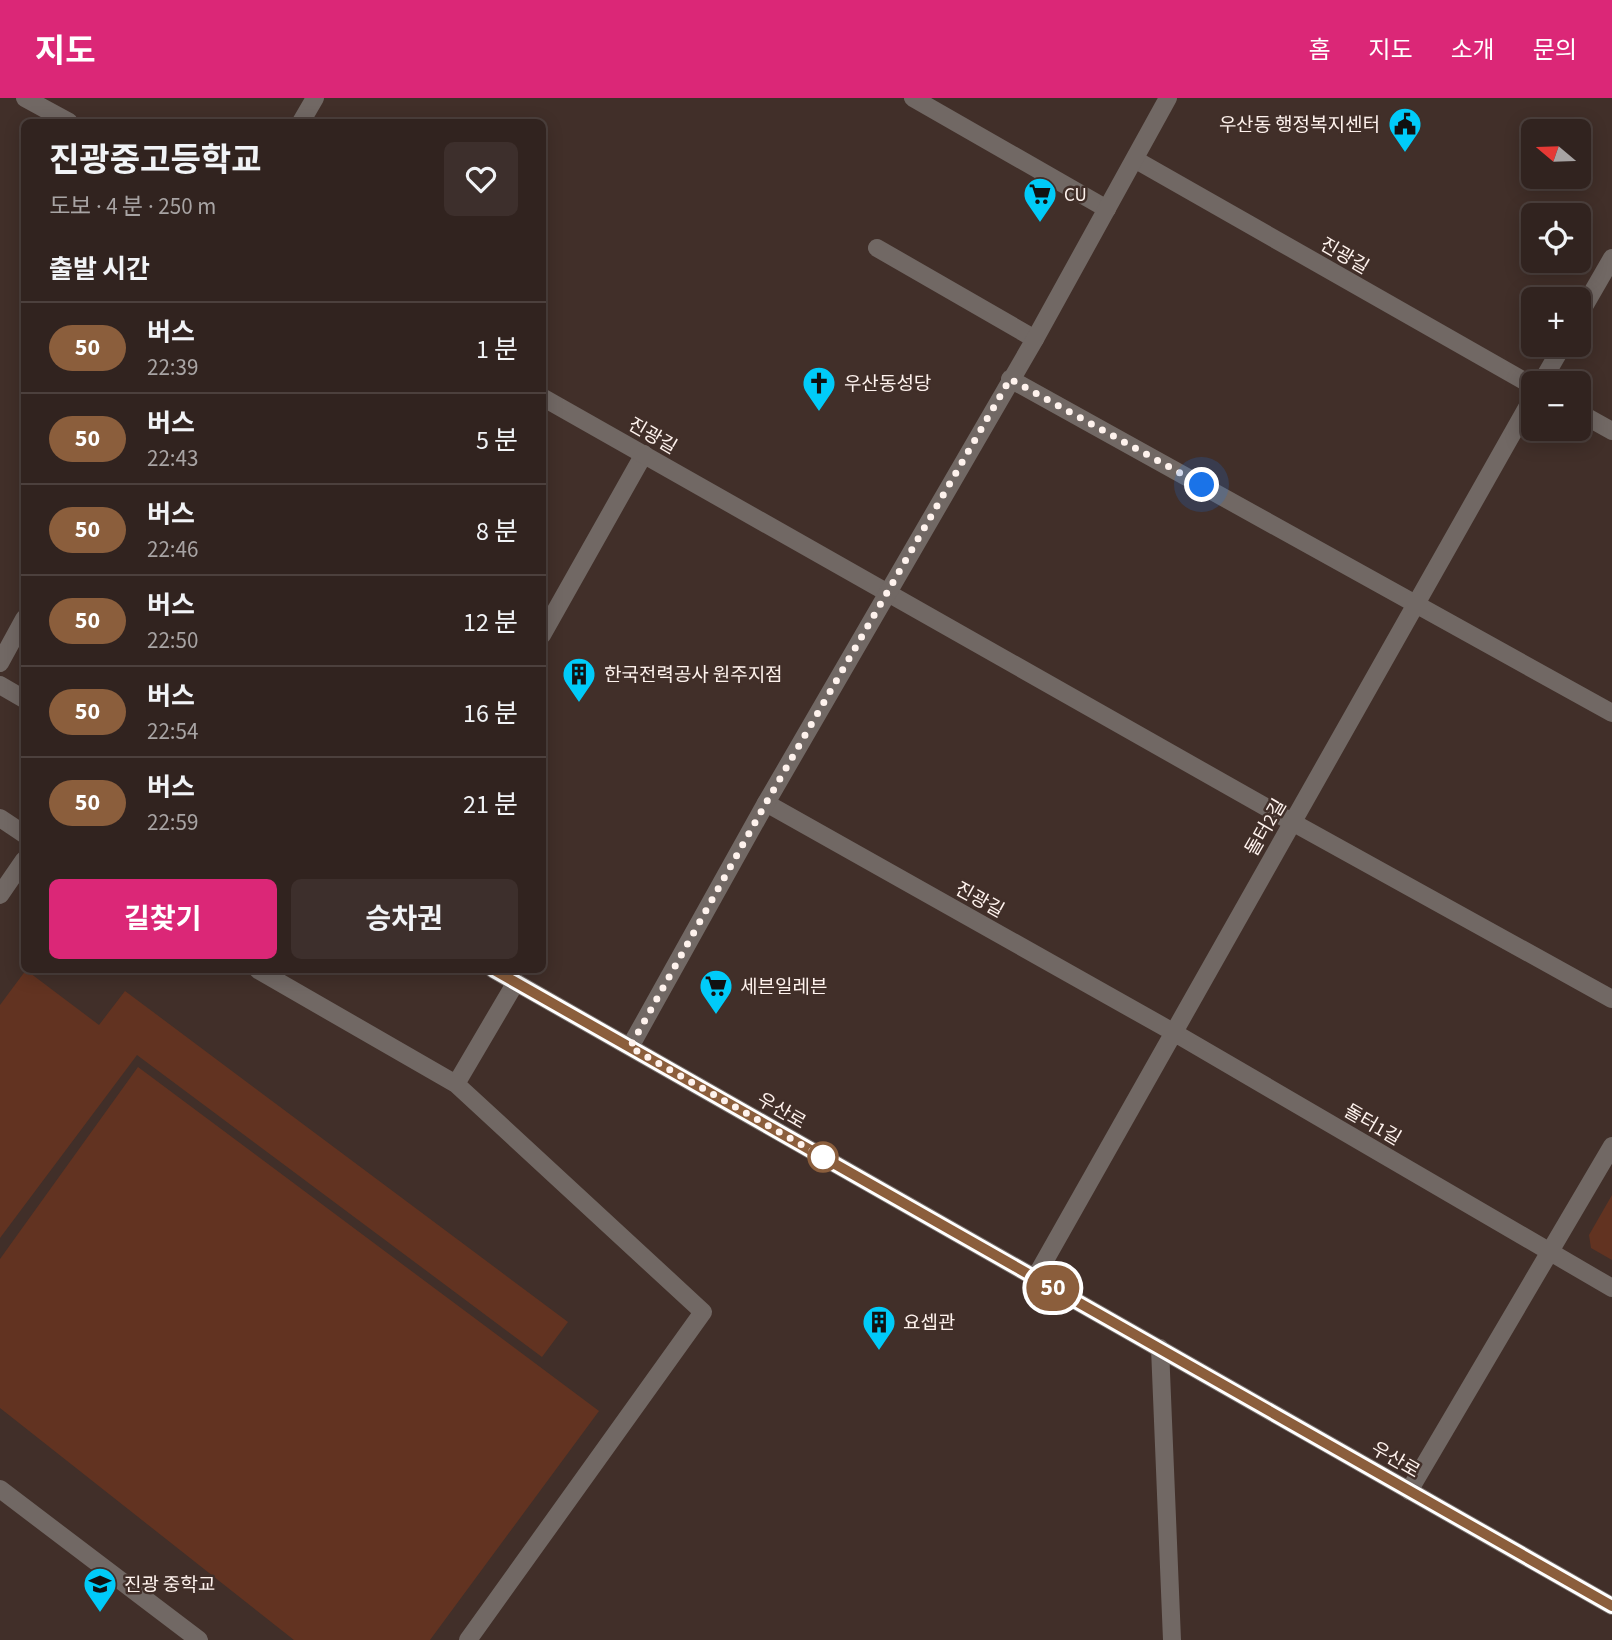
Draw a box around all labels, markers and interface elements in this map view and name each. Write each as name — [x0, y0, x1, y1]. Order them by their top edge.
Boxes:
text: 지도 — [35, 28, 96, 75]
text: 홈 — [1308, 33, 1330, 68]
text: 지도 — [1368, 33, 1413, 68]
text: 소개 — [1451, 33, 1495, 68]
text: 문의 — [1533, 33, 1577, 68]
public building icon: 우산동 행정복지센터 — [1386, 105, 1424, 154]
place label: 우산동 행정복지센터 — [1219, 112, 1380, 139]
north arrow — [1521, 119, 1591, 189]
map controls — [1521, 119, 1591, 441]
text: 진광중고등학교 — [49, 137, 262, 184]
button: heart — [444, 142, 518, 216]
supermarket icon: CU — [1021, 175, 1059, 224]
place label: CU — [1064, 182, 1087, 209]
text: 도보 · 4 분 · 250 m — [49, 190, 216, 223]
button: locate — [1521, 203, 1591, 273]
street label: 진광길 — [1315, 231, 1374, 281]
text: 출발 시간 — [49, 251, 150, 288]
button: + — [1521, 287, 1591, 357]
text: 버스 — [147, 314, 195, 351]
text: 50 — [75, 330, 100, 365]
text: 1 분 — [476, 331, 518, 368]
text: 22:39 — [147, 351, 198, 384]
church icon: 우산동성당 — [800, 364, 838, 413]
place label: 우산동성당 — [844, 371, 931, 398]
button: − — [1521, 371, 1591, 441]
text: 버스 — [147, 405, 195, 442]
street label: 진광길 — [623, 411, 682, 461]
text: 50 — [75, 421, 100, 456]
text: 5 분 — [476, 422, 518, 459]
text: 22:43 — [147, 442, 198, 475]
your location — [1184, 467, 1219, 502]
text: 버스 — [147, 496, 195, 533]
text: 50 — [75, 512, 100, 547]
text: 8 분 — [476, 513, 518, 550]
text: 22:46 — [147, 533, 198, 566]
text: 버스 — [147, 587, 195, 624]
text: 50 — [75, 603, 100, 638]
text: 12 분 — [463, 604, 518, 641]
text: 22:50 — [147, 624, 198, 657]
building icon: 한국전력공사 원주지점 — [560, 655, 598, 704]
place label: 한국전력공사 원주지점 — [604, 662, 783, 689]
text: 버스 — [147, 678, 195, 715]
text: 50 — [75, 694, 100, 729]
text: 16 분 — [463, 695, 518, 732]
text: 22:54 — [147, 715, 198, 748]
text: 버스 — [147, 769, 195, 806]
text: 50 — [75, 785, 100, 820]
text: 21 분 — [463, 786, 518, 823]
street label: 돌터2길 — [1239, 794, 1293, 861]
text: 22:59 — [147, 806, 198, 839]
street label: 진광길 — [950, 876, 1009, 925]
button: 길찾기 — [49, 879, 277, 959]
button: 승차권 — [291, 879, 518, 959]
supermarket icon: 세븐일레븐 — [697, 967, 735, 1016]
place label: 세븐일레븐 — [740, 974, 827, 1001]
street label: 우산로 — [752, 1086, 811, 1136]
street label: 돌터1길 — [1339, 1098, 1406, 1152]
unlabelled marker — [808, 1142, 838, 1172]
line badge: 50 — [1021, 1265, 1084, 1311]
text: 50 — [1040, 1270, 1066, 1305]
building icon: 요셉관 — [860, 1303, 898, 1352]
place label: 요셉관 — [903, 1310, 955, 1337]
street label: 우산로 — [1366, 1435, 1425, 1485]
school or university icon: 진광 중학교 — [81, 1565, 119, 1614]
place label: 진광 중학교 — [124, 1572, 215, 1599]

